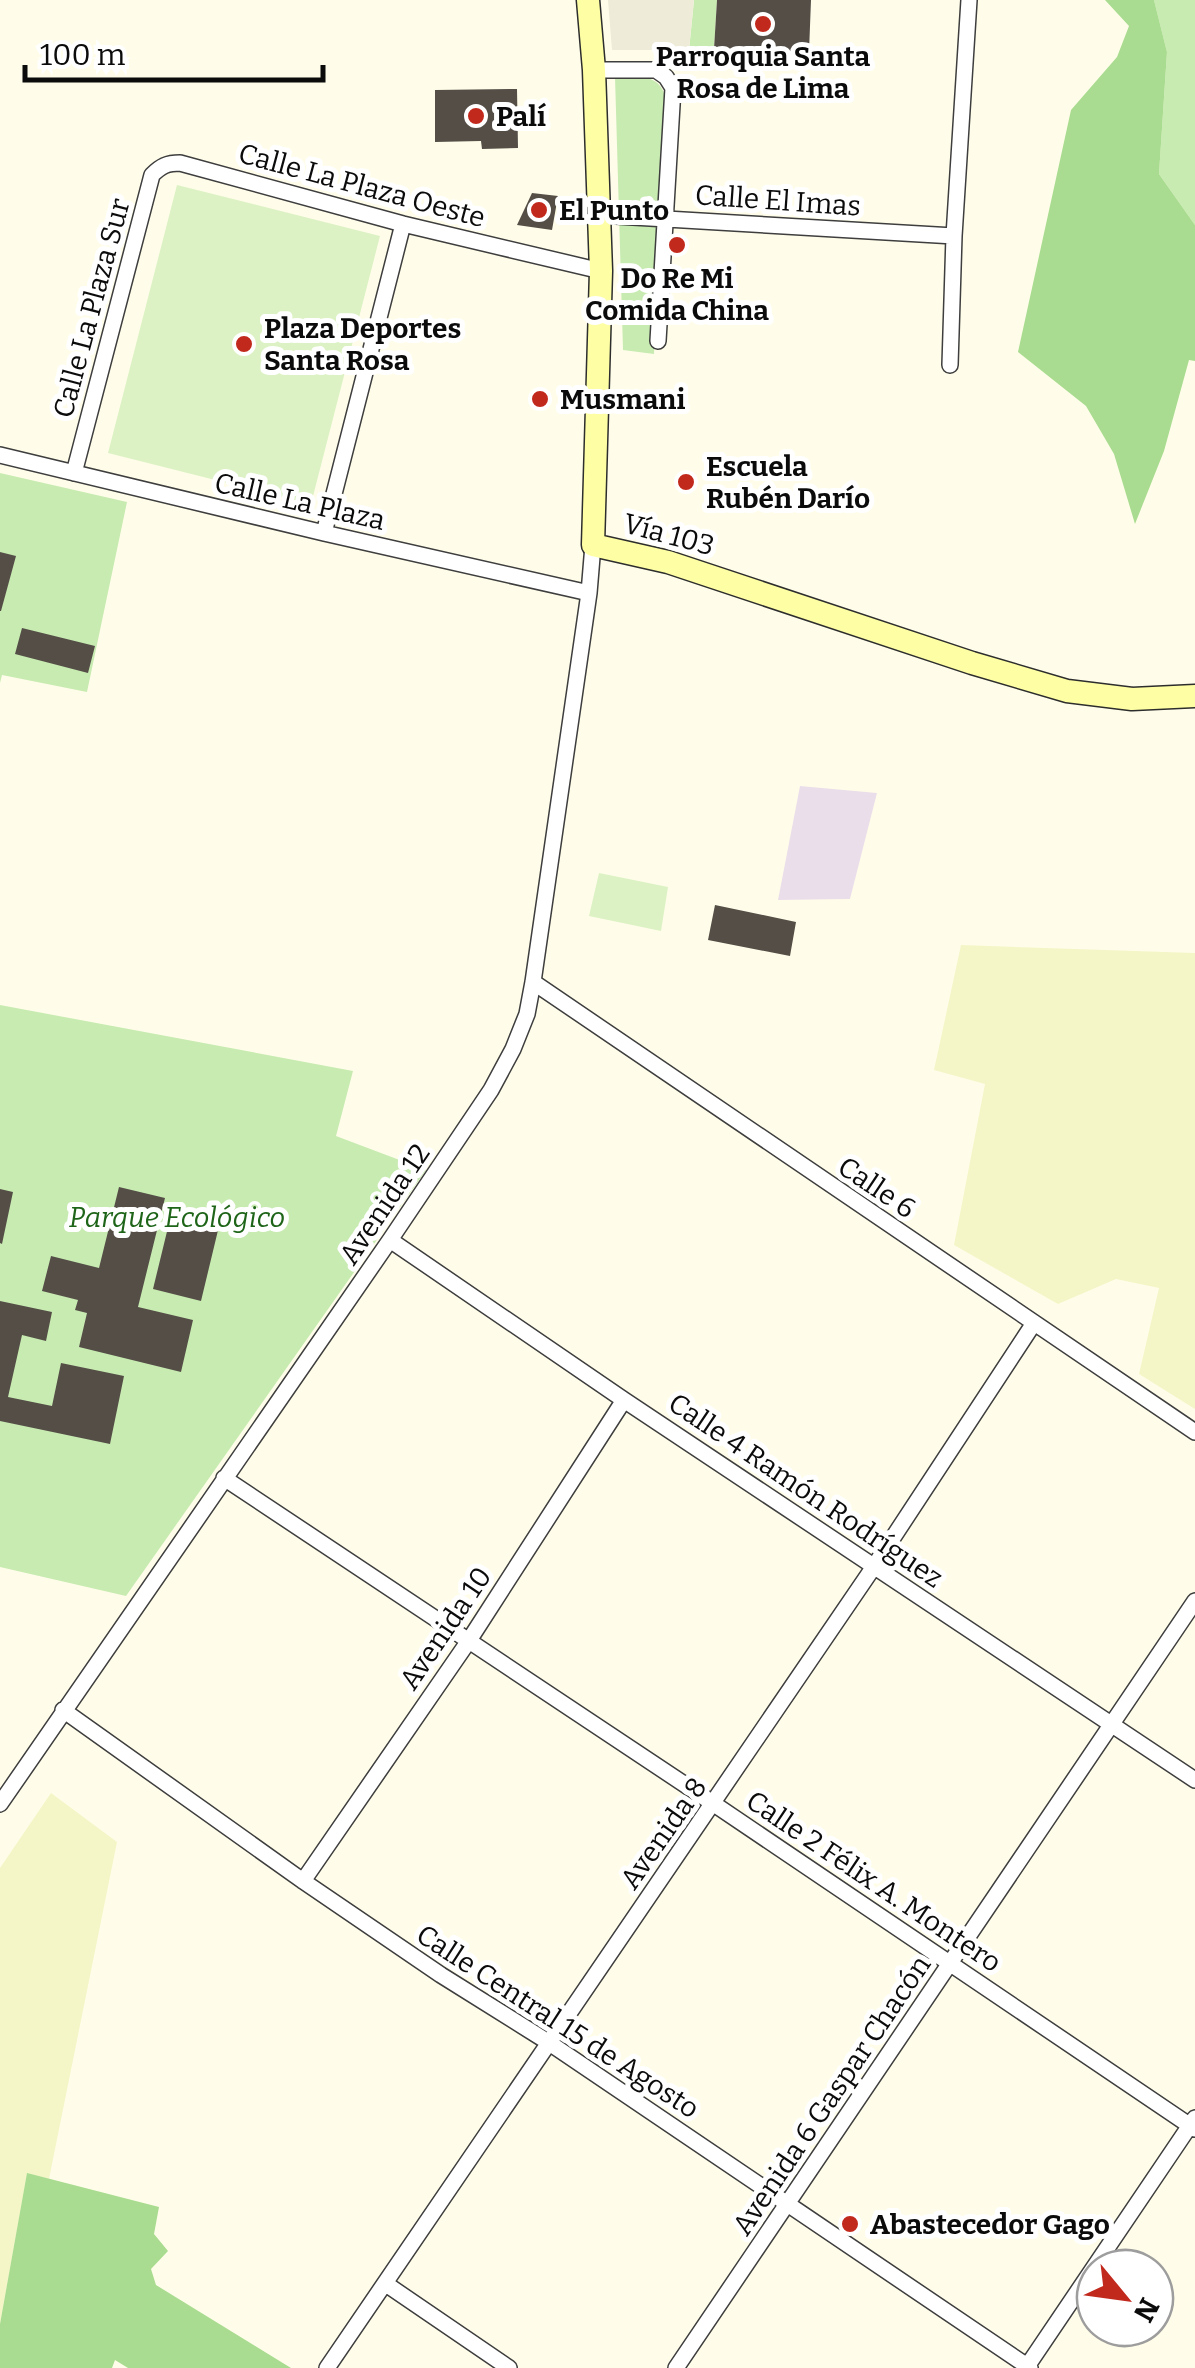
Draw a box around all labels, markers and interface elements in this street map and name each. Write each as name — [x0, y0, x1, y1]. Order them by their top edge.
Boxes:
marker: Parroquia Santa Rosa de Lima — [752, 13, 774, 35]
scale bar — [25, 20, 322, 82]
text: 100 m — [40, 37, 126, 73]
place label: Parroquia Santa Rosa de Lima — [656, 40, 870, 105]
place label: Palí — [496, 100, 547, 133]
marker: Palí — [465, 105, 487, 127]
street label: Calle La Plaza Oeste — [235, 137, 489, 234]
street label: Calle El Imas — [694, 178, 862, 223]
place label: El Punto — [559, 194, 669, 227]
street label: Calle La Plaza Sur — [46, 195, 137, 421]
marker: El Punto — [528, 199, 550, 221]
marker: Do Re Mi Comida China — [666, 234, 688, 256]
place label: Do Re Mi Comida China — [585, 262, 769, 327]
place label: Plaza Deportes Santa Rosa — [264, 312, 461, 377]
marker: Plaza Deportes Santa Rosa — [233, 333, 255, 355]
place label: Musmani — [560, 383, 685, 416]
marker: Musmani — [529, 388, 551, 410]
place label: Escuela Rubén Darío — [706, 450, 870, 515]
street label: Calle La Plaza — [211, 466, 388, 537]
marker: Escuela Rubén Darío — [675, 471, 697, 493]
street label: Vía 103 — [620, 507, 718, 562]
street label: Avenida 12 — [332, 1138, 437, 1271]
street label: Calle 6 — [832, 1150, 922, 1225]
park label: Parque Ecológico — [69, 1201, 285, 1234]
street label: Calle 4 Ramón Rodríguez — [662, 1386, 949, 1595]
street label: Avenida 10 — [392, 1561, 498, 1696]
street label: Avenida 8 — [613, 1771, 714, 1895]
street label: Calle 2 Félix A. Montero — [740, 1784, 1007, 1979]
street label: Calle Central 15 de Agosto — [410, 1918, 705, 2125]
street label: Avenida 6 Gaspar Chacón — [725, 1949, 937, 2241]
place label: Abastecedor Gago — [870, 2208, 1110, 2241]
marker: Abastecedor Gago — [839, 2213, 861, 2235]
north arrow — [1075, 2248, 1175, 2348]
text: N — [1127, 2292, 1166, 2327]

